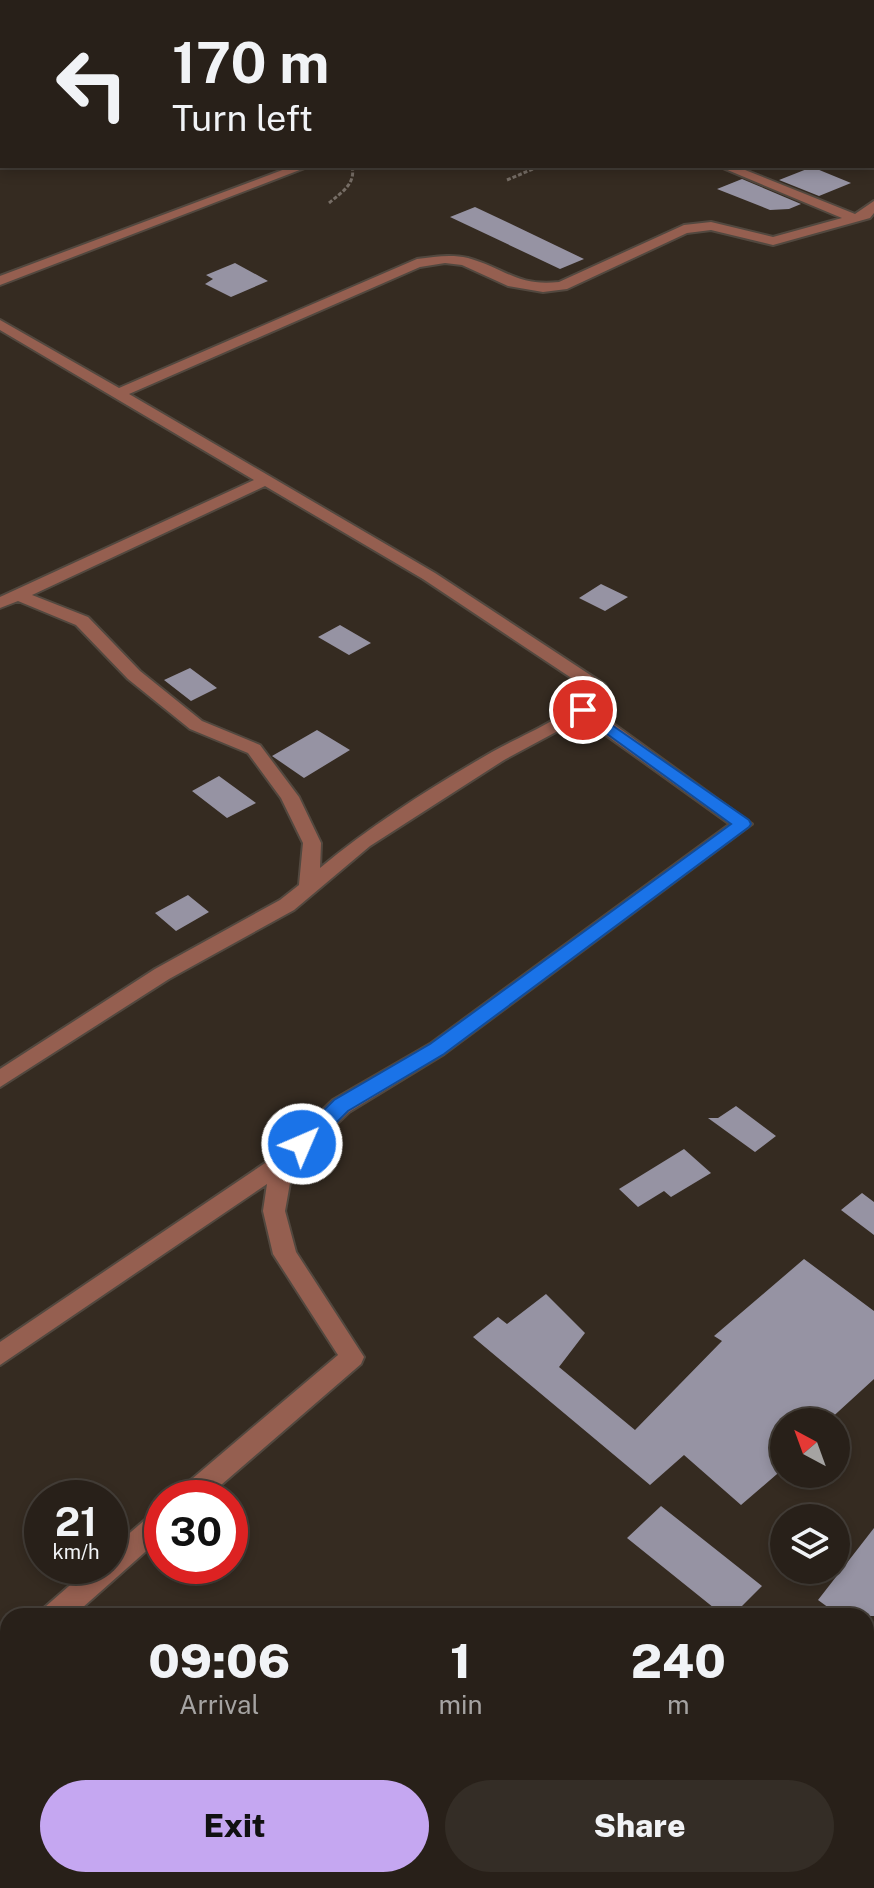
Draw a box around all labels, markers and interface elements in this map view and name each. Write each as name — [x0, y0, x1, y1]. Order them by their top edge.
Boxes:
text: 170 m — [172, 30, 329, 96]
icon: left — [40, 32, 144, 136]
text: Turn left — [172, 97, 313, 139]
pin — [549, 676, 617, 744]
icon: arrive — [561, 688, 605, 732]
position arrow — [260, 1102, 344, 1186]
north arrow — [770, 1408, 850, 1488]
map controls — [770, 1408, 850, 1584]
speed limit sign: 30 — [144, 1480, 248, 1584]
text: 21 — [55, 1498, 97, 1545]
button: layers — [770, 1504, 850, 1584]
text: km/h — [52, 1540, 100, 1564]
text: 09:06 — [148, 1632, 290, 1689]
text: 1 — [450, 1632, 471, 1689]
text: 240 — [631, 1632, 726, 1689]
text: Arrival — [179, 1689, 259, 1720]
text: min — [438, 1689, 483, 1720]
text: m — [667, 1689, 690, 1720]
button: Exit — [40, 1780, 429, 1872]
button: Share — [445, 1780, 834, 1872]

